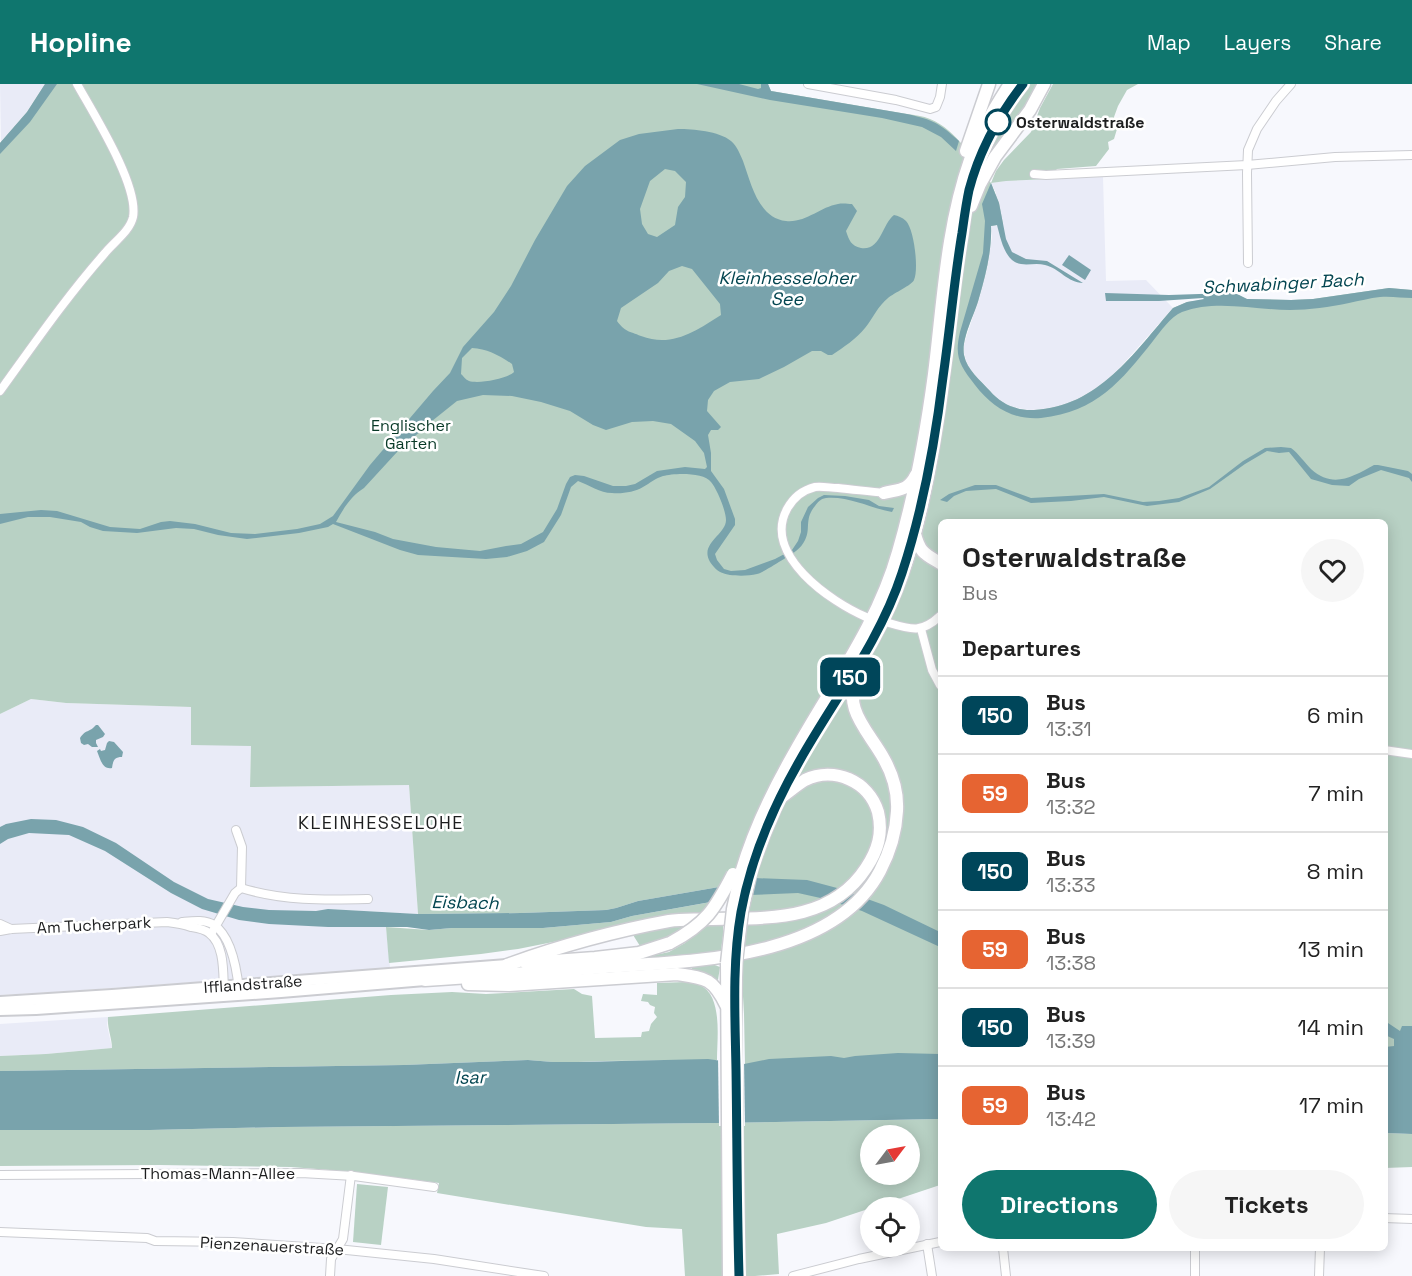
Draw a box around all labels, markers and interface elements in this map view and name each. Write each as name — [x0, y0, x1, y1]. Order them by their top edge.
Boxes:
text: Hopline — [30, 24, 132, 60]
text: Map — [1147, 29, 1191, 56]
text: Layers — [1224, 29, 1291, 56]
text: Share — [1324, 29, 1382, 56]
marker: Osterwaldstraße — [985, 109, 1011, 135]
place label: Osterwaldstraße — [1016, 112, 1144, 133]
water label: Kleinhesseloher See — [719, 266, 858, 310]
water label: Schwabinger Bach — [1202, 267, 1365, 299]
park label: Englischer Garten — [371, 415, 451, 454]
text: Osterwaldstraße — [962, 539, 1187, 575]
button: heart — [1301, 539, 1364, 602]
text: Bus — [962, 580, 998, 606]
text: Departures — [962, 634, 1081, 662]
line badge: 150 — [816, 658, 884, 696]
text: 150 — [832, 664, 868, 691]
text: Bus — [1046, 688, 1086, 716]
text: 6 min — [1307, 701, 1364, 729]
text: 150 — [977, 702, 1013, 729]
text: 13:31 — [1046, 716, 1092, 742]
text: Bus — [1046, 766, 1086, 794]
text: 7 min — [1308, 779, 1364, 807]
text: 59 — [982, 780, 1008, 807]
text: 13:32 — [1046, 794, 1096, 820]
district label: KLEINHESSELOHE — [298, 811, 464, 834]
text: Bus — [1046, 844, 1086, 872]
text: 8 min — [1307, 857, 1364, 885]
text: 150 — [977, 858, 1013, 885]
text: 13:33 — [1046, 872, 1096, 898]
water label: Eisbach — [431, 890, 500, 914]
street label: Am Tucherpark — [36, 911, 152, 938]
text: Bus — [1046, 922, 1086, 950]
text: 13 min — [1298, 935, 1364, 963]
text: 59 — [982, 936, 1008, 963]
text: 13:38 — [1046, 950, 1096, 976]
street label: Ifflandstraße — [203, 970, 303, 998]
text: Bus — [1046, 1000, 1086, 1028]
text: 14 min — [1298, 1013, 1364, 1041]
text: 150 — [977, 1014, 1013, 1041]
text: 13:39 — [1046, 1028, 1096, 1054]
water label: Isar — [454, 1065, 488, 1089]
text: Bus — [1046, 1078, 1086, 1106]
text: 17 min — [1299, 1091, 1364, 1119]
text: 59 — [982, 1092, 1008, 1119]
text: 13:42 — [1046, 1106, 1096, 1132]
north arrow — [860, 1125, 920, 1185]
map controls — [860, 1125, 920, 1257]
street label: Thomas-Mann-Allee — [141, 1163, 295, 1184]
button: Directions — [962, 1170, 1157, 1239]
button: Tickets — [1169, 1170, 1364, 1239]
button: locate — [860, 1197, 920, 1257]
street label: Pienzenauerstraße — [199, 1232, 345, 1260]

